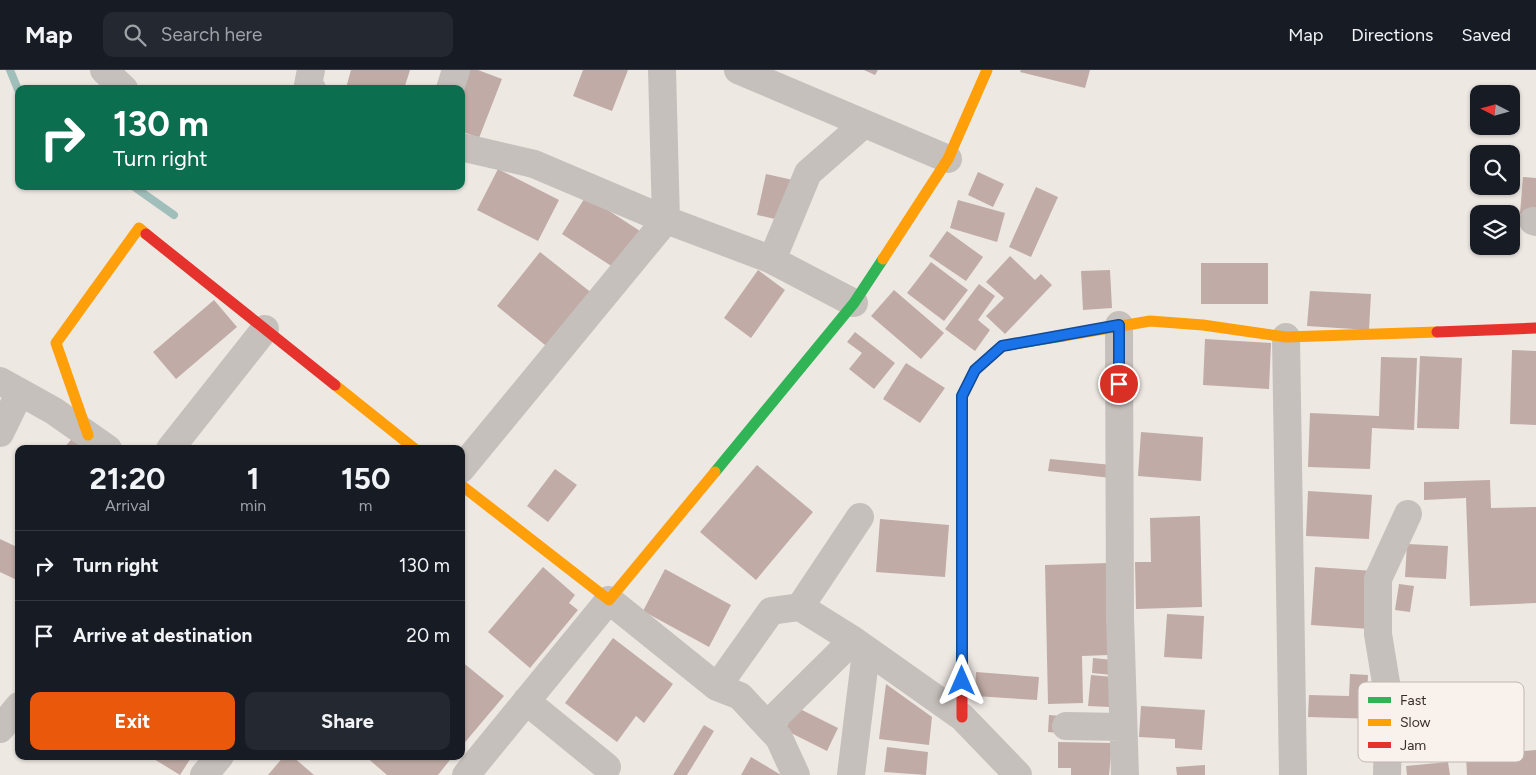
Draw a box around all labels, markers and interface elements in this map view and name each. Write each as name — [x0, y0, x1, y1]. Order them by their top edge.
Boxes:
search box — [103, 12, 453, 57]
text: Map — [25, 20, 73, 49]
icon: search — [121, 21, 149, 49]
text: Search here — [161, 23, 262, 46]
text: Map — [1288, 24, 1323, 46]
text: Directions — [1351, 24, 1433, 46]
text: Saved — [1461, 24, 1511, 46]
north arrow — [1470, 85, 1520, 135]
map controls — [1470, 85, 1520, 255]
text: 130 m — [113, 103, 209, 145]
icon: right — [30, 105, 95, 170]
text: Turn right — [113, 145, 208, 172]
button: search — [1470, 145, 1520, 195]
button: layers — [1470, 205, 1520, 255]
pin — [1098, 363, 1140, 405]
icon: arrive — [1105, 370, 1133, 398]
text: 21:20 — [90, 460, 165, 497]
text: 1 — [247, 460, 260, 497]
text: 150 — [341, 460, 390, 497]
text: Arrival — [105, 496, 150, 515]
text: min — [240, 496, 266, 515]
text: m — [359, 496, 372, 515]
icon: right — [30, 552, 58, 580]
text: Turn right — [73, 554, 159, 577]
text: 130 m — [399, 554, 450, 577]
icon: arrive — [30, 622, 58, 650]
text: Arrive at destination — [73, 624, 252, 647]
text: 20 m — [406, 624, 450, 647]
position arrow — [935, 654, 987, 706]
legend — [1358, 682, 1524, 762]
button: Exit — [30, 692, 235, 750]
button: Share — [245, 692, 450, 750]
text: Fast — [1400, 692, 1426, 709]
text: Slow — [1400, 714, 1431, 731]
text: Jam — [1400, 737, 1426, 754]

